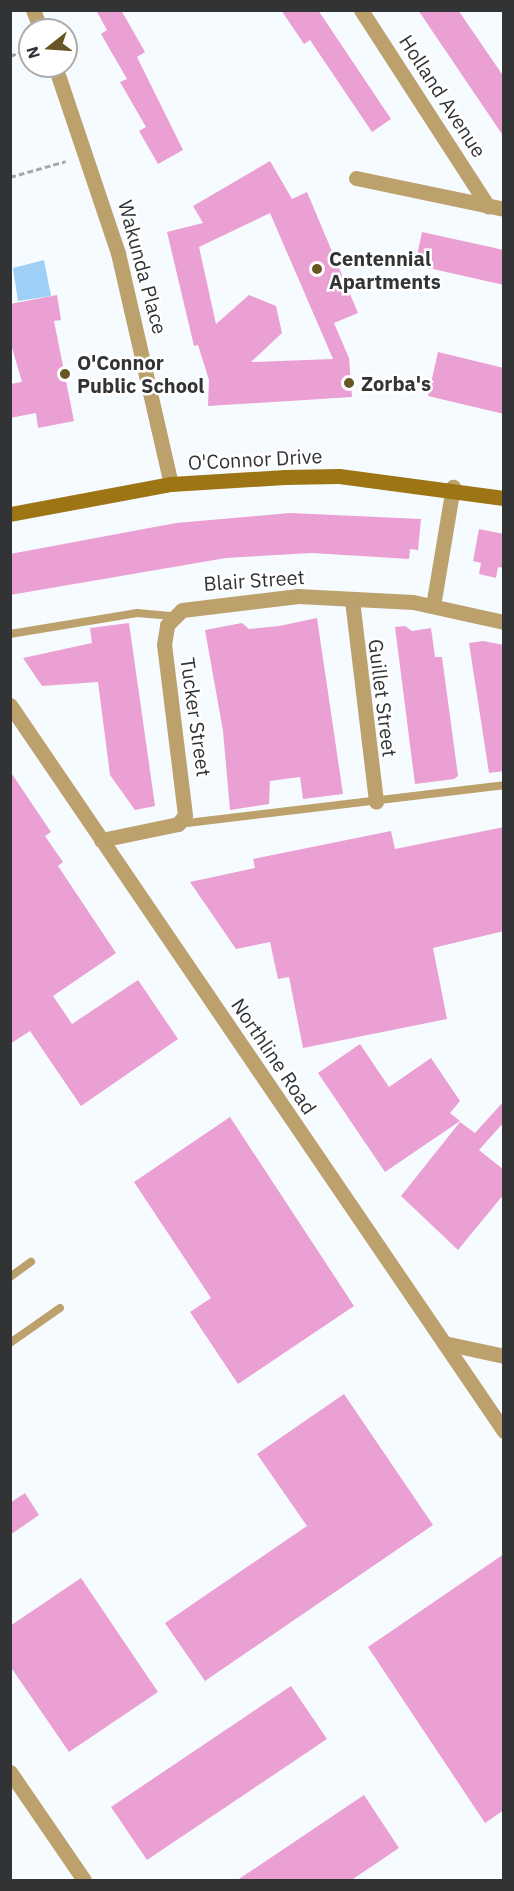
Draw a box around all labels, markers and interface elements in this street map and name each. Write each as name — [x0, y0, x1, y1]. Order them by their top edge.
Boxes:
north arrow — [18, 18, 78, 78]
street label: Holland Avenue — [394, 30, 492, 162]
text: N — [21, 44, 44, 61]
street label: Wakunda Place — [114, 197, 172, 337]
place label: Centennial Apartments — [329, 246, 441, 293]
marker: Centennial Apartments — [310, 262, 324, 276]
place label: O'Connor Public School — [77, 350, 204, 397]
marker: O'Connor Public School — [58, 367, 72, 381]
place label: Zorba's — [361, 371, 431, 395]
marker: Zorba's — [342, 376, 356, 390]
street label: O'Connor Drive — [187, 443, 323, 475]
street label: Blair Street — [203, 565, 305, 595]
street label: Guillet Street — [364, 638, 402, 758]
street label: Tucker Street — [176, 656, 216, 778]
street label: Northline Road — [226, 993, 322, 1119]

